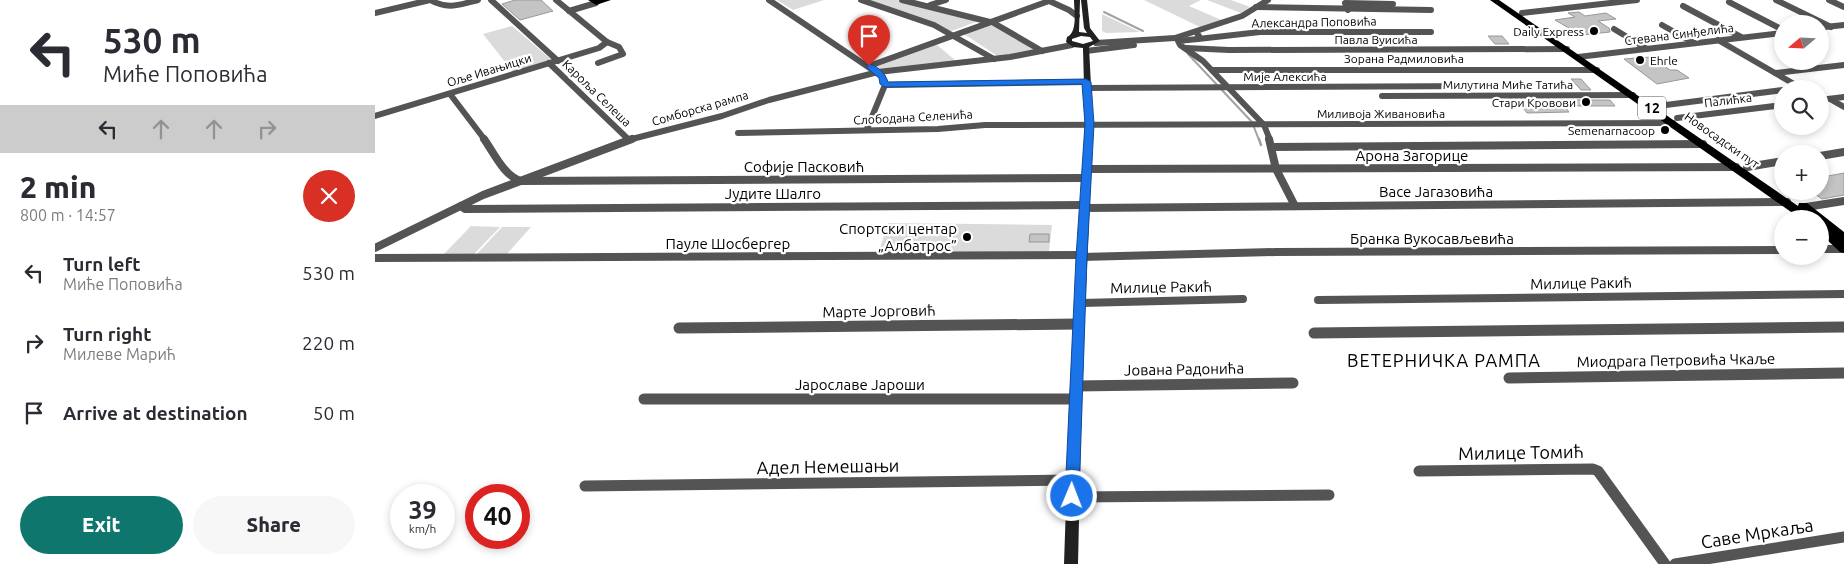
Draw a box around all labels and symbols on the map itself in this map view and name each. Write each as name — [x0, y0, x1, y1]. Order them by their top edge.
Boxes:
street label: Александра Поповића — [1251, 14, 1377, 30]
pin — [848, 15, 890, 66]
north arrow — [1774, 15, 1829, 70]
street label: Стевана Синђелића — [1624, 21, 1734, 47]
place label: Daily Express — [1513, 25, 1584, 38]
marker: Daily Express — [1588, 25, 1600, 37]
street label: Павла Вуисића — [1334, 33, 1418, 46]
street label: Оље Ивањицки — [445, 51, 533, 89]
street label: Зорана Радмиловића — [1344, 52, 1464, 65]
marker: Ehrle — [1634, 54, 1646, 66]
place label: Ehrle — [1650, 54, 1678, 67]
street label: Кароља Селеша — [560, 57, 634, 129]
street label: Мије Алексића — [1243, 70, 1327, 83]
street label: Милутина Миће Татића — [1443, 78, 1573, 91]
street label: Сомборска рампа — [650, 88, 750, 128]
street label: Палићка — [1703, 91, 1753, 109]
place label: Стари Кровови — [1492, 96, 1576, 109]
marker: Стари Кровови — [1580, 96, 1592, 108]
road number: 12 — [1638, 96, 1666, 120]
street label: Слободана Селенића — [853, 107, 973, 127]
street label: Миливоја Живановића — [1317, 107, 1445, 120]
street label: Новосадски пут — [1682, 110, 1762, 171]
place label: Semenarnacoop — [1568, 124, 1655, 137]
marker: Semenarnacoop — [1659, 124, 1671, 136]
street label: Арона Загорице — [1356, 147, 1468, 164]
street label: Софије Пасковић — [744, 158, 864, 175]
street label: Васе Јагазовића — [1379, 183, 1493, 200]
street label: Јудите Шалго — [725, 185, 821, 202]
place label: Спортски центар „Албатрос” — [839, 220, 957, 254]
street label: Бранка Вукосављевића — [1350, 230, 1514, 247]
marker: Спортски центар „Албатрос” — [961, 231, 973, 243]
street label: Пауле Шосбергер — [666, 235, 790, 252]
street label: Милице Ракић — [1530, 274, 1632, 292]
street label: Милице Ракић — [1110, 278, 1212, 296]
street label: Марте Јорговић — [822, 302, 936, 320]
district label: ВЕТЕРНИЧКА РАМПА — [1347, 350, 1541, 370]
street label: Миодрага Петровића Чкаље — [1577, 350, 1775, 370]
street label: Јована Радонића — [1124, 359, 1244, 379]
street label: Јарославе Јароши — [795, 376, 925, 393]
street label: Милице Томић — [1458, 441, 1584, 463]
street label: Адел Немешањи — [757, 455, 899, 477]
position arrow — [1045, 469, 1097, 521]
speed limit sign: 40 — [465, 484, 530, 549]
street label: Саве Мркаља — [1699, 514, 1815, 552]

